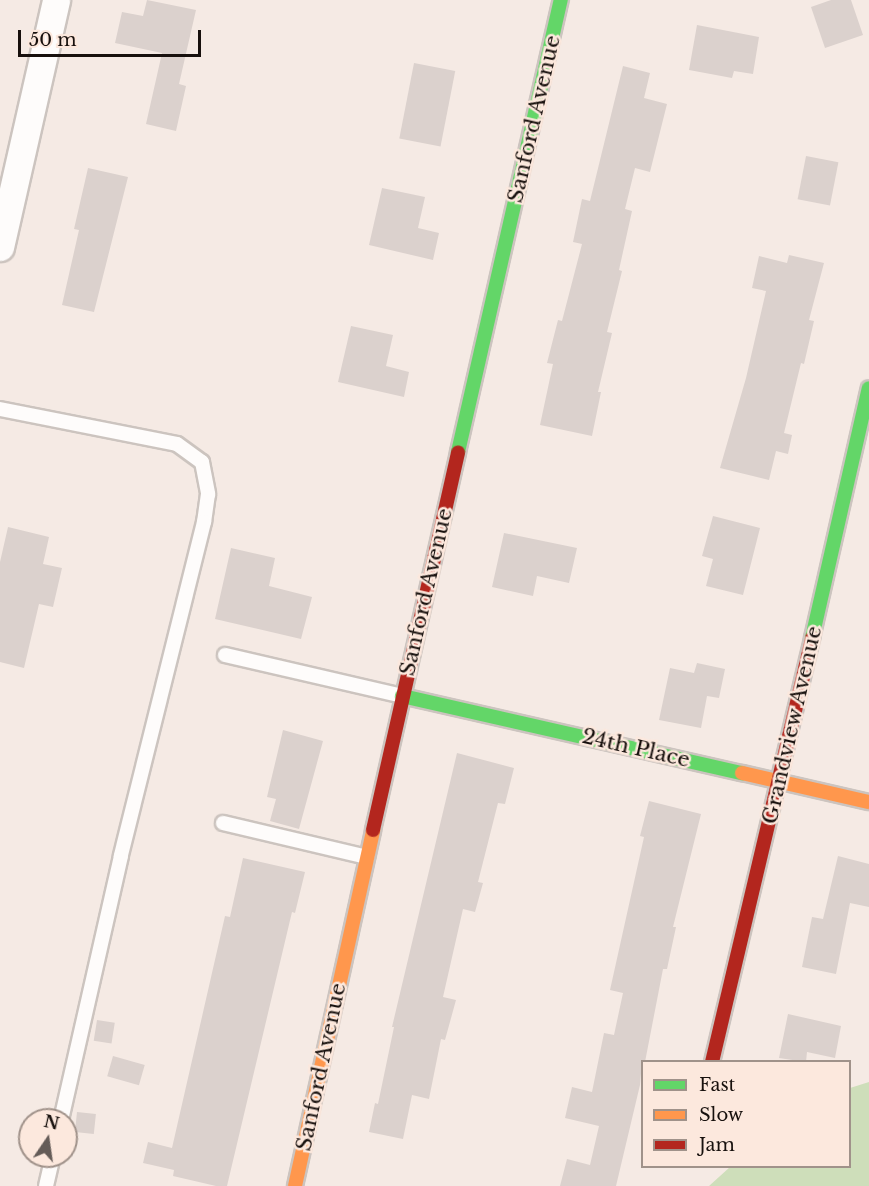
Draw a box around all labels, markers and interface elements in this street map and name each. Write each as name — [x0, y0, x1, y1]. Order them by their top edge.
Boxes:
scale bar — [21, 18, 204, 56]
text: 50 m — [29, 29, 77, 51]
street label: Sanford Avenue — [502, 32, 566, 206]
street label: Sanford Avenue — [394, 505, 458, 679]
street label: Grandview Avenue — [757, 623, 827, 827]
street label: 24th Place — [580, 723, 692, 773]
street label: Sanford Avenue — [291, 980, 351, 1154]
legend — [641, 1060, 851, 1168]
text: Fast — [699, 1074, 735, 1096]
text: Slow — [699, 1104, 743, 1126]
north arrow — [18, 1108, 78, 1168]
text: N — [42, 1111, 61, 1134]
text: Jam — [699, 1134, 735, 1156]

